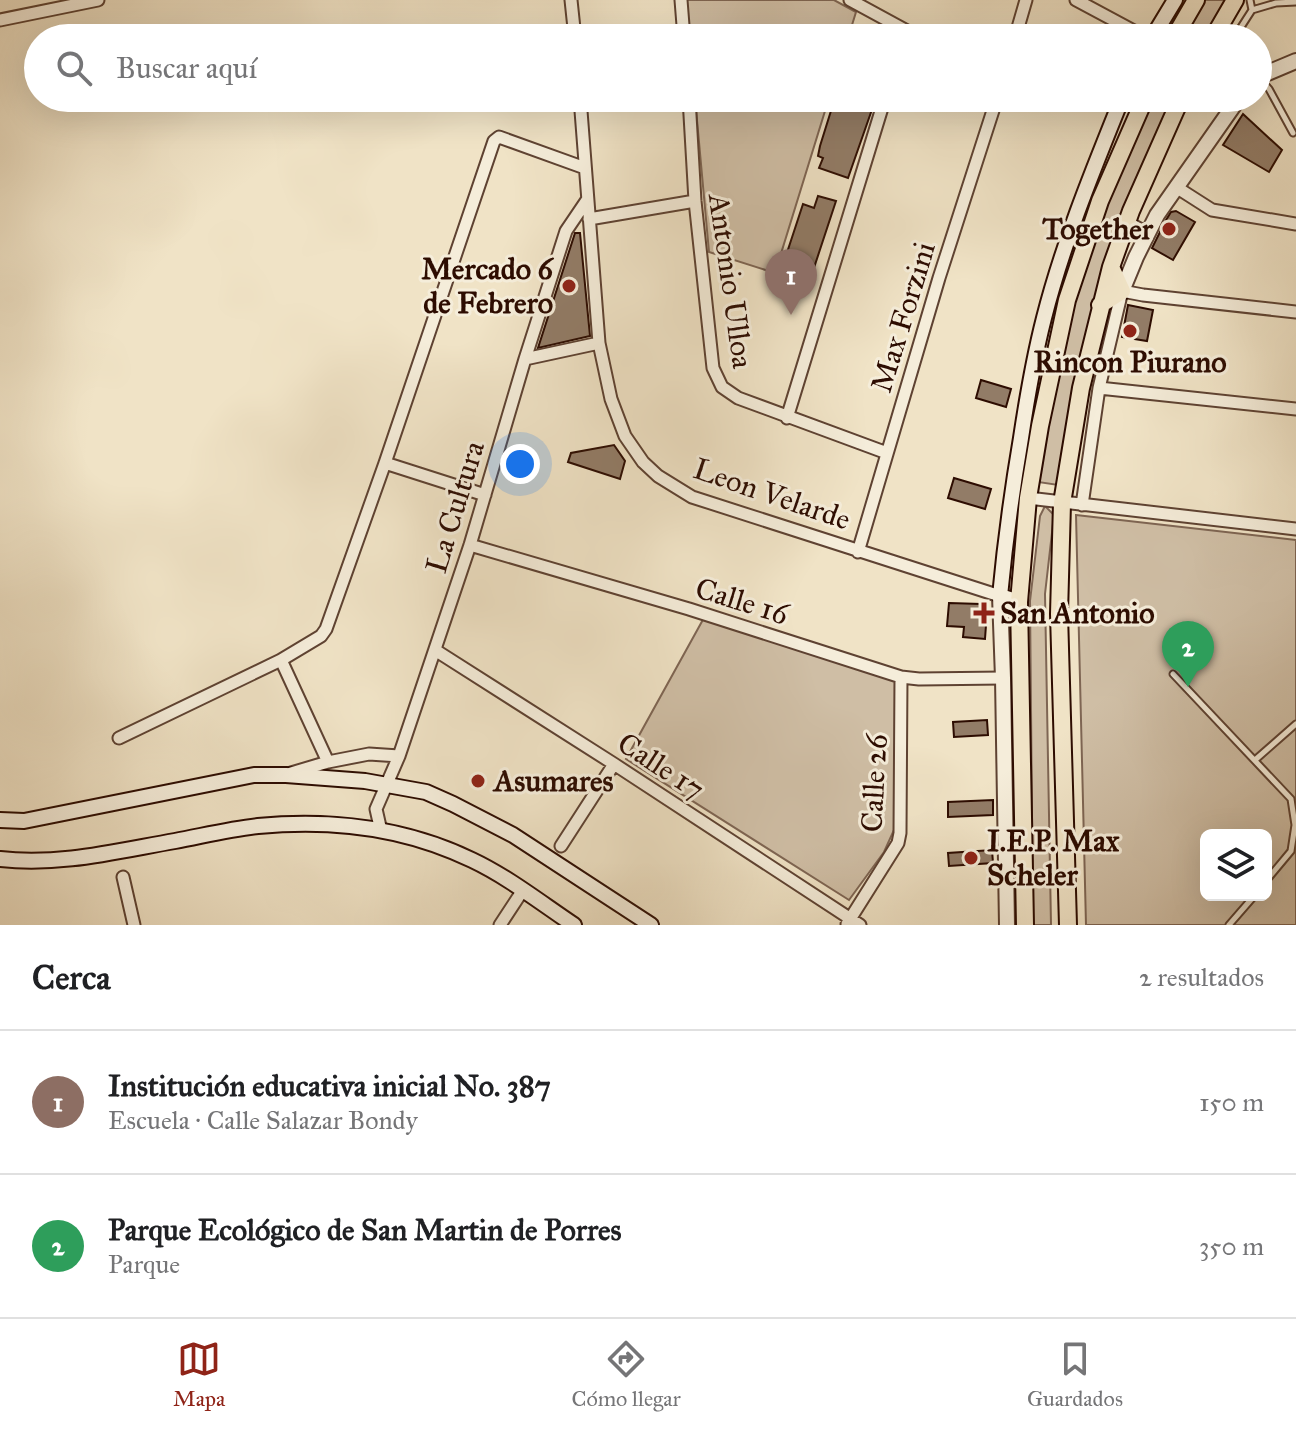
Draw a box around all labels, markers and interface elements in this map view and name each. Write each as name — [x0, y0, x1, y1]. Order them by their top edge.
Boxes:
search box — [24, 24, 1272, 112]
icon: search — [52, 46, 96, 90]
text: Buscar aquí — [116, 50, 257, 86]
street label: Antonio Ulloa — [701, 189, 761, 371]
place label: Together — [1042, 211, 1154, 247]
marker: Together — [1160, 220, 1178, 238]
street label: Max Forzini — [863, 237, 943, 397]
pin: 1 — [765, 249, 817, 315]
place label: Mercado 6 de Febrero — [421, 251, 555, 321]
marker: Mercado 6 de Febrero — [560, 277, 578, 295]
marker: Rincon Piurano — [1121, 322, 1139, 340]
place label: Rincon Piurano — [1034, 344, 1227, 380]
street label: La Cultura — [418, 436, 492, 577]
your location — [500, 444, 540, 484]
street label: Leon Velarde — [689, 450, 855, 538]
street label: Calle 16 — [691, 570, 794, 633]
place label: San Antonio — [1000, 595, 1155, 631]
marker: San Antonio — [975, 604, 993, 622]
pin: 2 — [1162, 621, 1214, 687]
street label: Calle 17 — [611, 725, 711, 807]
street label: Calle 26 — [853, 731, 895, 833]
place label: Asumares — [492, 763, 614, 799]
marker: Asumares — [469, 772, 487, 790]
place label: I.E.P. Max Scheler — [987, 823, 1120, 893]
map controls — [1200, 829, 1272, 901]
button: layers — [1200, 829, 1272, 901]
marker: I.E.P. Max Scheler — [962, 849, 980, 867]
text: Cerca — [32, 957, 111, 998]
text: 2 resultados — [1139, 961, 1264, 993]
text: Institución educativa inicial No. 387 — [108, 1068, 551, 1104]
text: 1 — [53, 1086, 63, 1118]
text: 150 m — [1199, 1086, 1264, 1118]
text: Escuela · Calle Salazar Bondy — [108, 1104, 418, 1136]
text: Parque Ecológico de San Martin de Porres — [108, 1212, 622, 1248]
text: 2 — [52, 1230, 64, 1262]
text: 350 m — [1199, 1230, 1264, 1262]
text: Parque — [108, 1248, 180, 1280]
tab: Mapa — [173, 1337, 225, 1412]
tab: Cómo llegar — [571, 1337, 681, 1412]
tab: Guardados — [1027, 1337, 1123, 1412]

